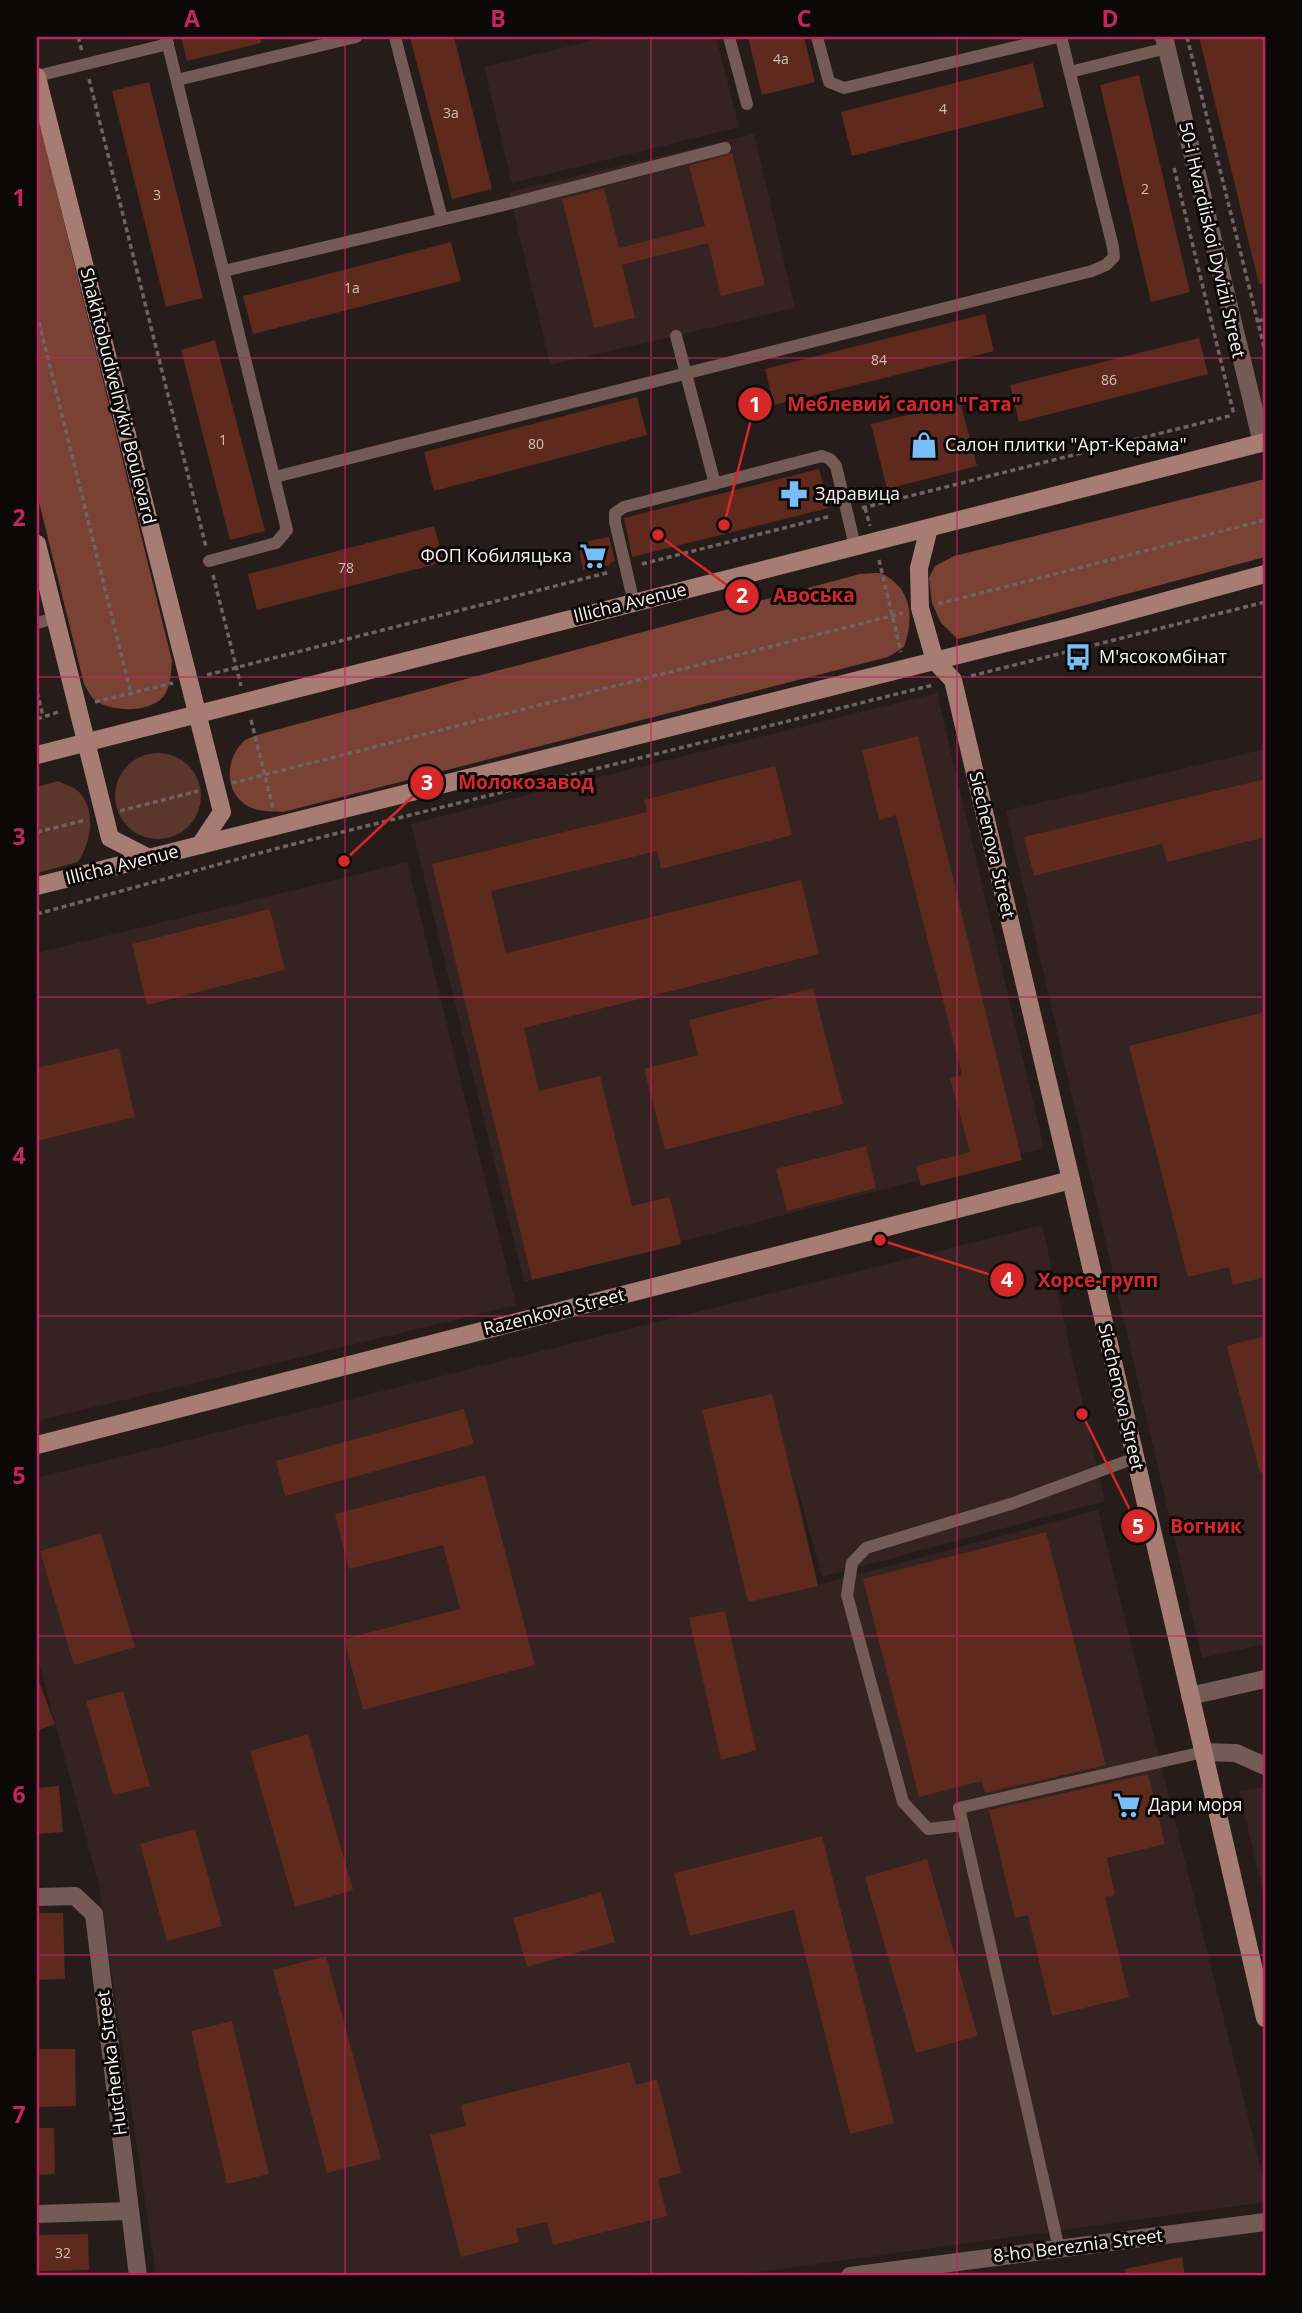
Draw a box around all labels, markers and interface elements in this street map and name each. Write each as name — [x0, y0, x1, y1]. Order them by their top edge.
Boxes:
text: A — [184, 2, 200, 34]
text: B — [490, 2, 506, 34]
text: C — [797, 2, 811, 34]
text: D — [1101, 2, 1119, 34]
house number: 4а — [773, 49, 789, 68]
house number: 4 — [939, 99, 947, 118]
house number: 3а — [443, 103, 459, 122]
street label: 50-i Hvardiiskoi Dyvizii Street — [1174, 119, 1252, 360]
house number: 2 — [1141, 179, 1149, 198]
text: 1 — [12, 181, 26, 213]
house number: 3 — [153, 185, 161, 204]
street label: Shakhtobudivelnykiv Boulevard — [75, 265, 162, 526]
house number: 1а — [344, 278, 360, 297]
house number: 84 — [871, 350, 887, 369]
house number: 86 — [1101, 370, 1117, 389]
callout: Меблевий салон "Гата" — [738, 384, 1035, 424]
text: 1 — [749, 390, 761, 418]
text: Меблевий салон "Гата" — [787, 391, 1021, 417]
house number: 1 — [219, 430, 227, 449]
shop icon: Салон плитки "Арт-Керама" — [909, 430, 939, 460]
place label: Салон плитки "Арт-Керама" — [945, 432, 1187, 456]
house number: 80 — [528, 434, 544, 453]
pharmacy icon: Здравица — [779, 479, 809, 509]
place label: Здравица — [815, 481, 900, 505]
text: 2 — [12, 501, 26, 533]
supermarket icon: ФОП Кобиляцька — [578, 541, 608, 571]
place label: ФОП Кобиляцька — [420, 543, 572, 567]
house number: 78 — [338, 558, 354, 577]
street label: Illicha Avenue — [571, 576, 689, 628]
callout: Авоська — [724, 576, 869, 616]
text: 2 — [736, 581, 748, 609]
text: Авоська — [773, 582, 855, 608]
bus stop icon: М'ясокомбінат — [1063, 642, 1093, 672]
place label: М'ясокомбінат — [1099, 644, 1228, 668]
callout: Молокозавод — [409, 763, 608, 803]
text: 3 — [421, 768, 433, 796]
text: Молокозавод — [458, 769, 594, 795]
street label: Siechenova Street — [964, 769, 1022, 921]
text: 3 — [12, 820, 26, 852]
street label: Illicha Avenue — [63, 838, 181, 890]
text: 4 — [12, 1139, 26, 1171]
callout: Хорсе-групп — [989, 1260, 1173, 1300]
text: 4 — [1001, 1265, 1013, 1293]
text: Хорсе-групп — [1038, 1267, 1158, 1293]
street label: Razenkova Street — [481, 1282, 627, 1340]
street label: Siechenova Street — [1093, 1321, 1151, 1473]
text: 5 — [12, 1459, 26, 1491]
callout: Вогник — [1121, 1506, 1255, 1546]
text: 5 — [1132, 1512, 1144, 1540]
text: Вогник — [1170, 1513, 1242, 1539]
text: 6 — [12, 1778, 26, 1810]
supermarket icon: Дари моря — [1112, 1790, 1142, 1820]
place label: Дари моря — [1148, 1792, 1242, 1816]
street label: Hutchenka Street — [90, 1989, 132, 2137]
text: 7 — [12, 2098, 26, 2130]
street label: 8-ho Bereznia Street — [992, 2223, 1164, 2267]
house number: 32 — [55, 2243, 71, 2262]

